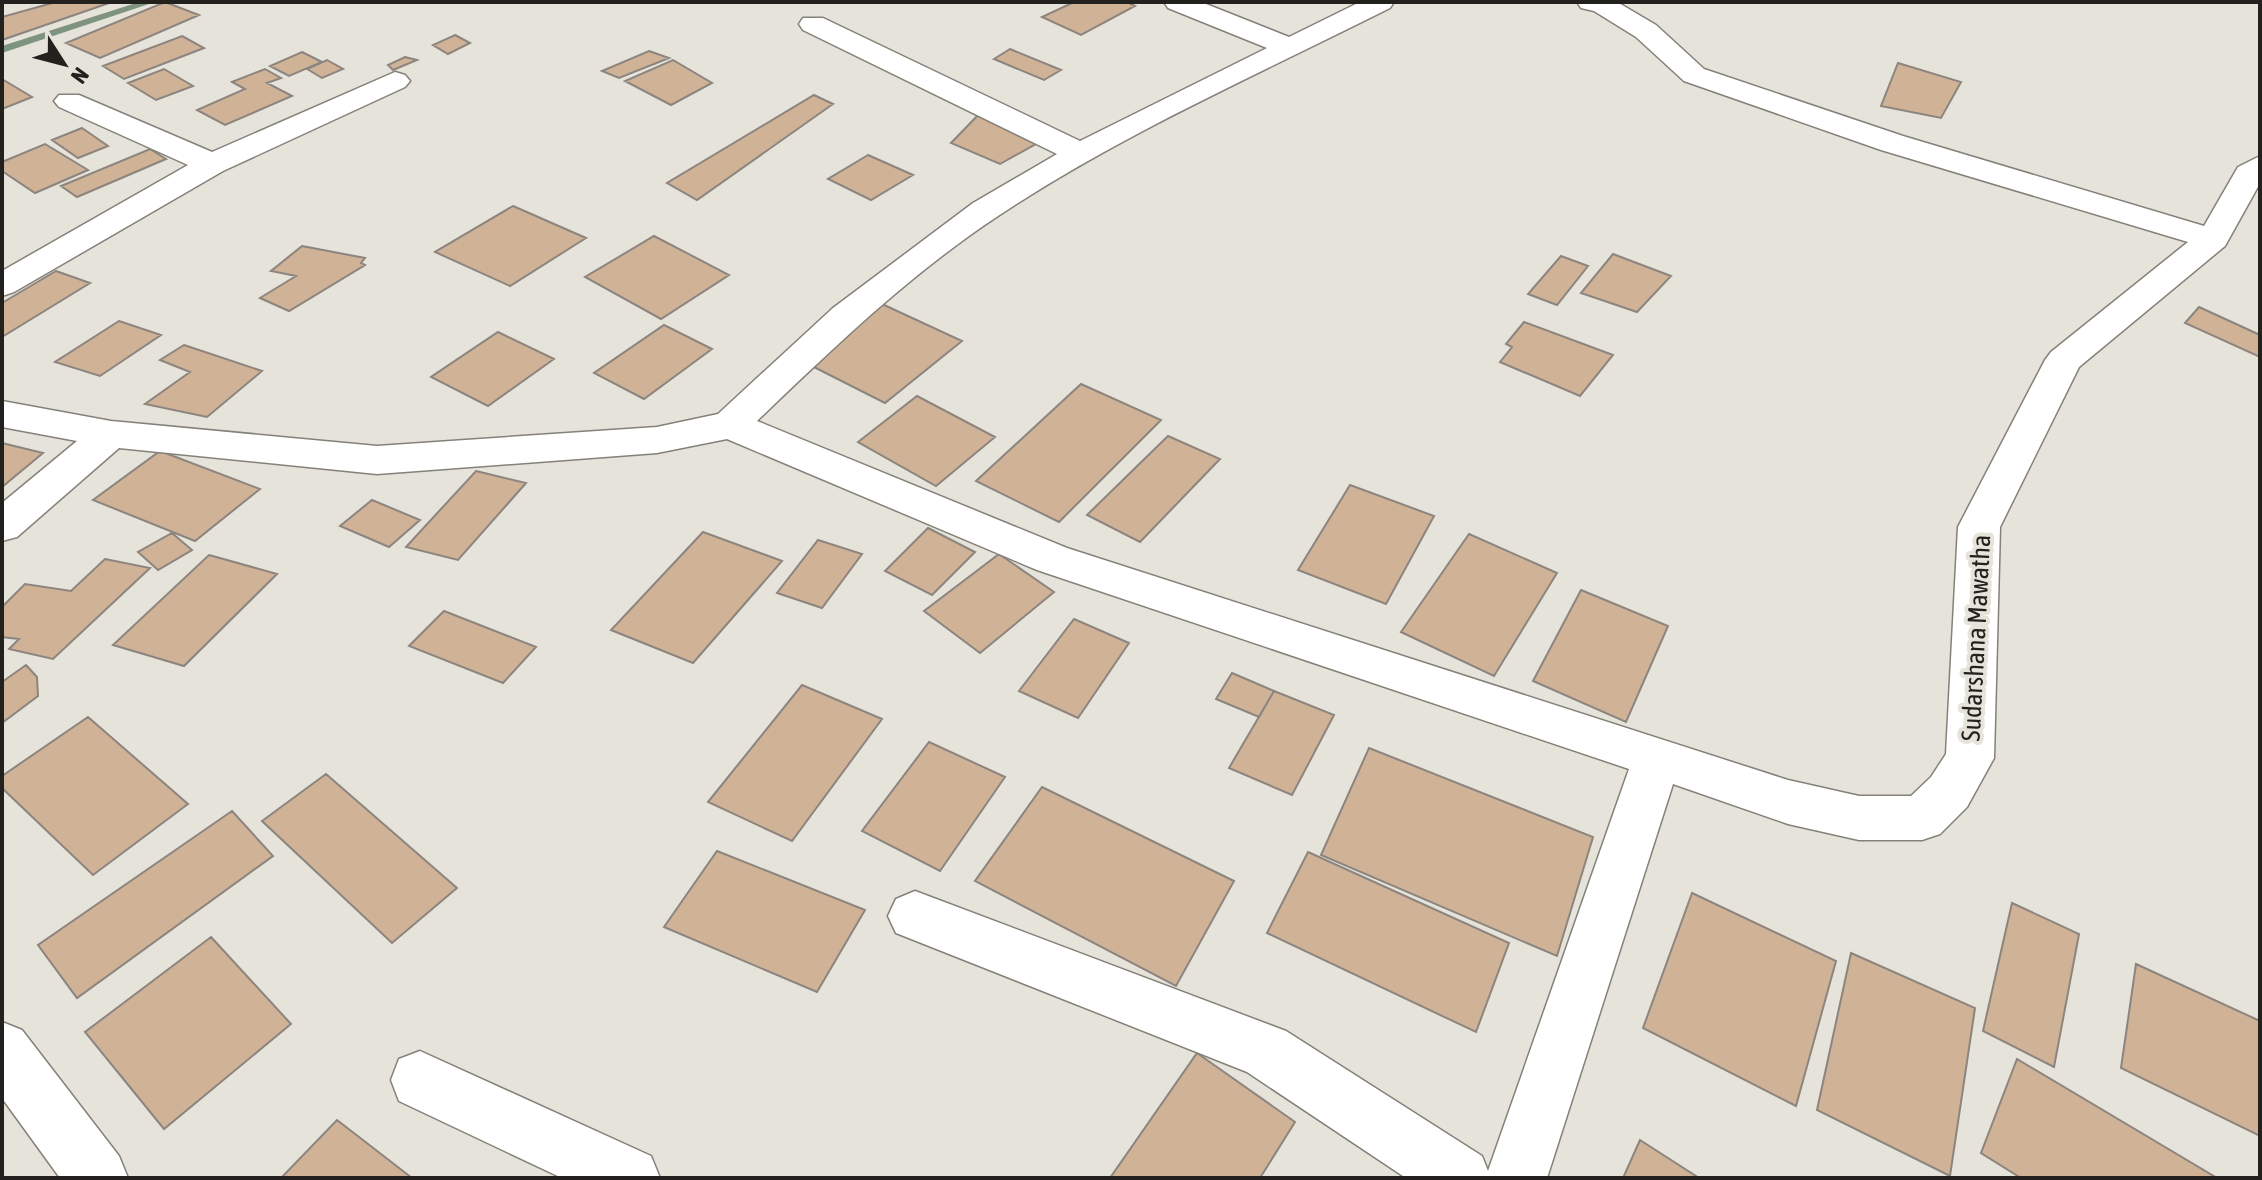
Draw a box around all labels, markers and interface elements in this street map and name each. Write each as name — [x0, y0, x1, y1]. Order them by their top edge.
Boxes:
north arrow — [24, 24, 104, 104]
text: N — [66, 63, 95, 89]
street label: Sudarshana Mawatha — [1956, 534, 1996, 742]

